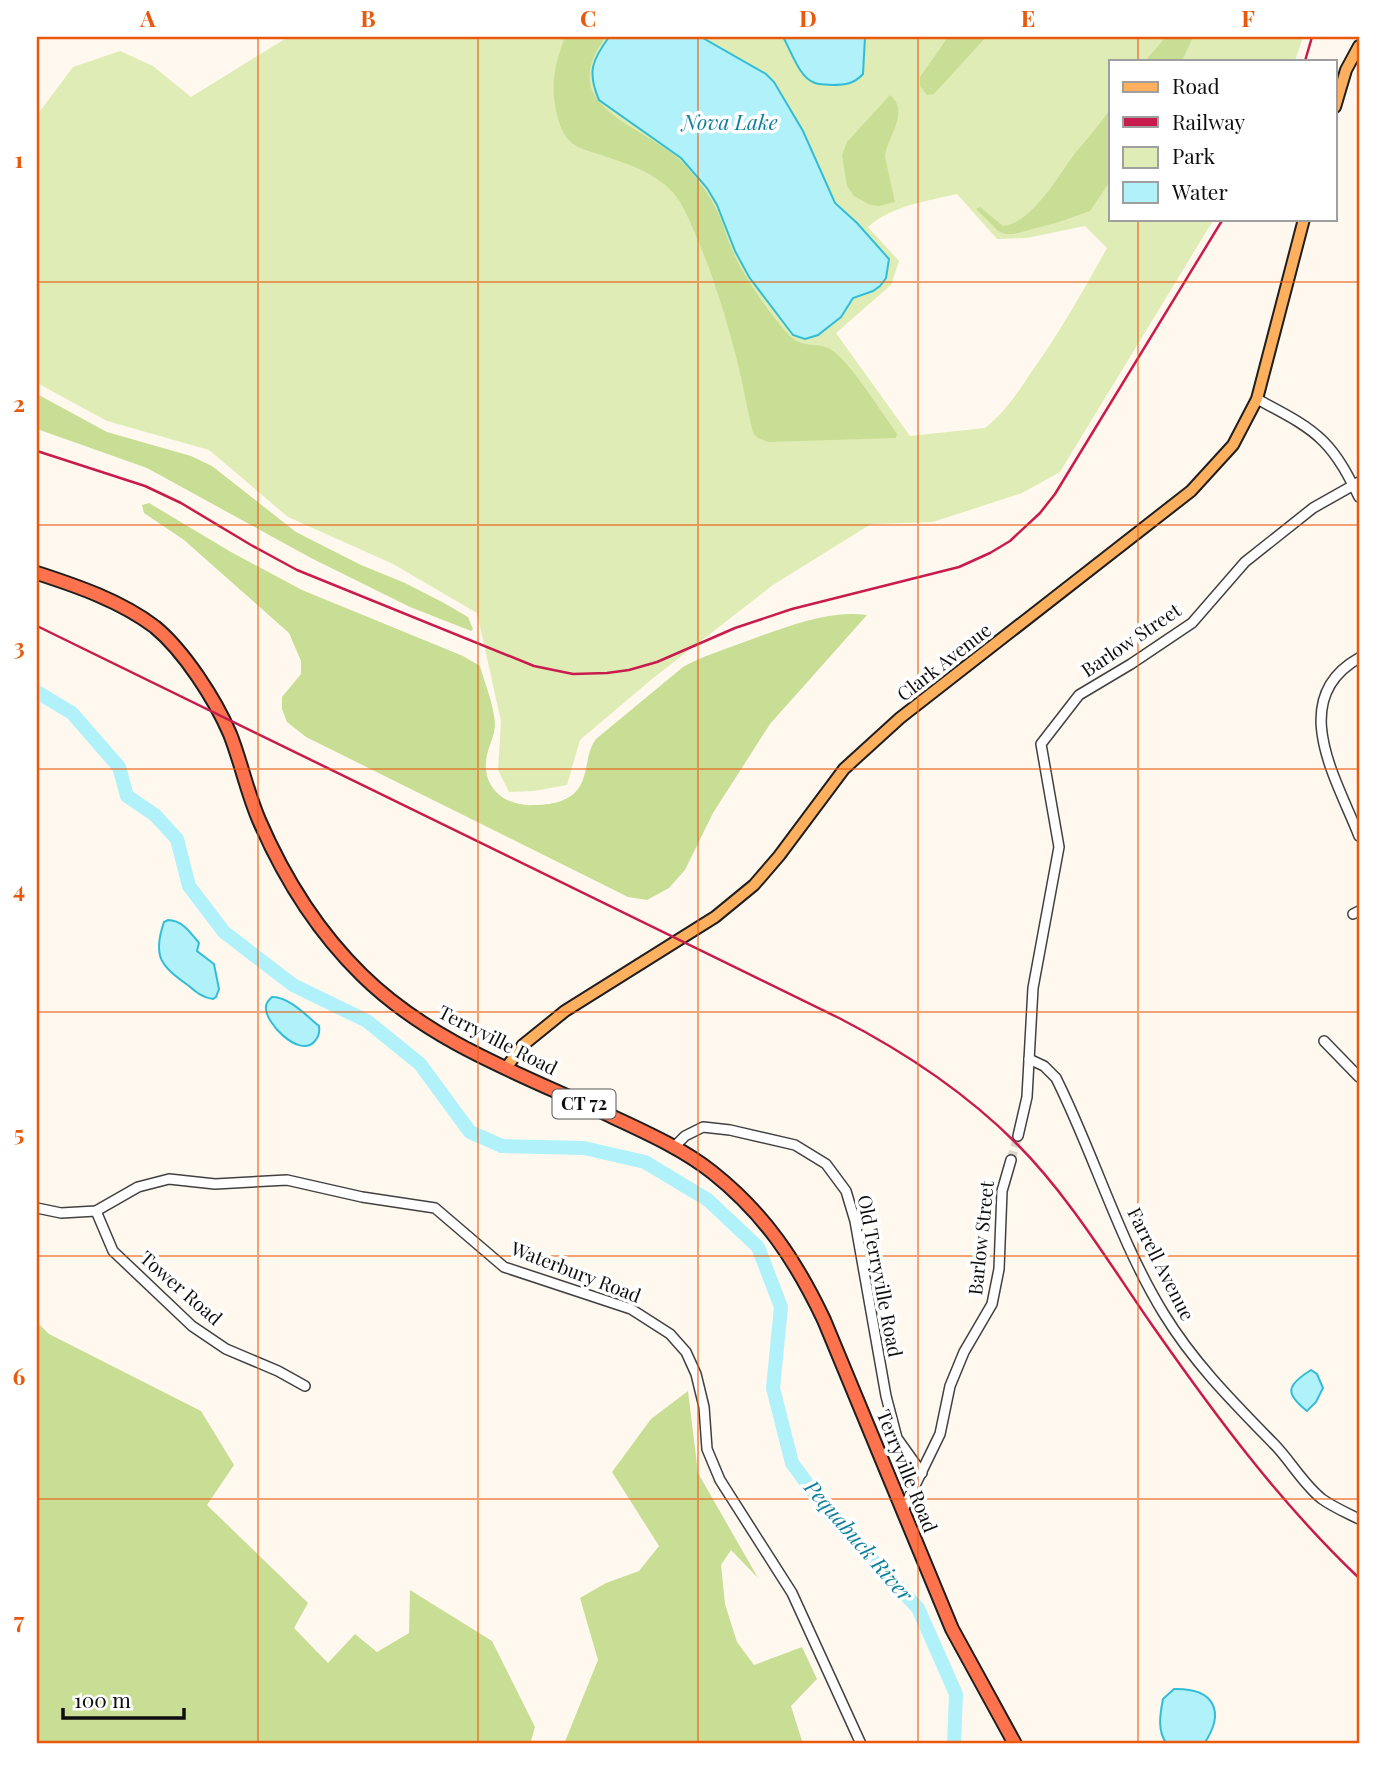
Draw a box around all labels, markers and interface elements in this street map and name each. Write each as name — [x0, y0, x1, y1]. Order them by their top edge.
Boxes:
text: A — [139, 2, 156, 33]
text: B — [360, 2, 376, 33]
text: C — [580, 2, 596, 33]
text: D — [799, 2, 817, 33]
text: E — [1021, 2, 1035, 33]
text: F — [1241, 2, 1255, 33]
legend — [1109, 60, 1336, 220]
text: Road — [1172, 71, 1220, 99]
water label: Nova Lake — [680, 107, 778, 135]
text: Railway — [1172, 107, 1246, 135]
text: Park — [1172, 141, 1216, 169]
text: 1 — [15, 143, 24, 174]
text: Water — [1171, 177, 1228, 205]
text: 2 — [13, 387, 25, 418]
street label: Barlow Street — [1076, 596, 1186, 682]
street label: Clark Avenue — [891, 616, 996, 706]
text: 3 — [13, 630, 25, 661]
text: 4 — [13, 873, 25, 904]
street label: Terryville Road — [435, 998, 562, 1080]
road number: CT 72 — [552, 1090, 616, 1119]
text: 5 — [14, 1117, 24, 1148]
street label: Barlow Street — [961, 1179, 999, 1296]
street label: Old Terryville Road — [853, 1193, 909, 1359]
street label: Farrell Avenue — [1122, 1202, 1202, 1325]
street label: Waterbury Road — [507, 1234, 645, 1308]
street label: Tower Road — [135, 1244, 228, 1330]
text: 6 — [13, 1360, 26, 1391]
street label: Terryville Road — [871, 1405, 944, 1536]
water label: Pequabuck River — [798, 1472, 921, 1607]
text: 7 — [14, 1604, 25, 1635]
scale bar — [63, 1676, 184, 1720]
text: 100 m — [74, 1685, 131, 1713]

